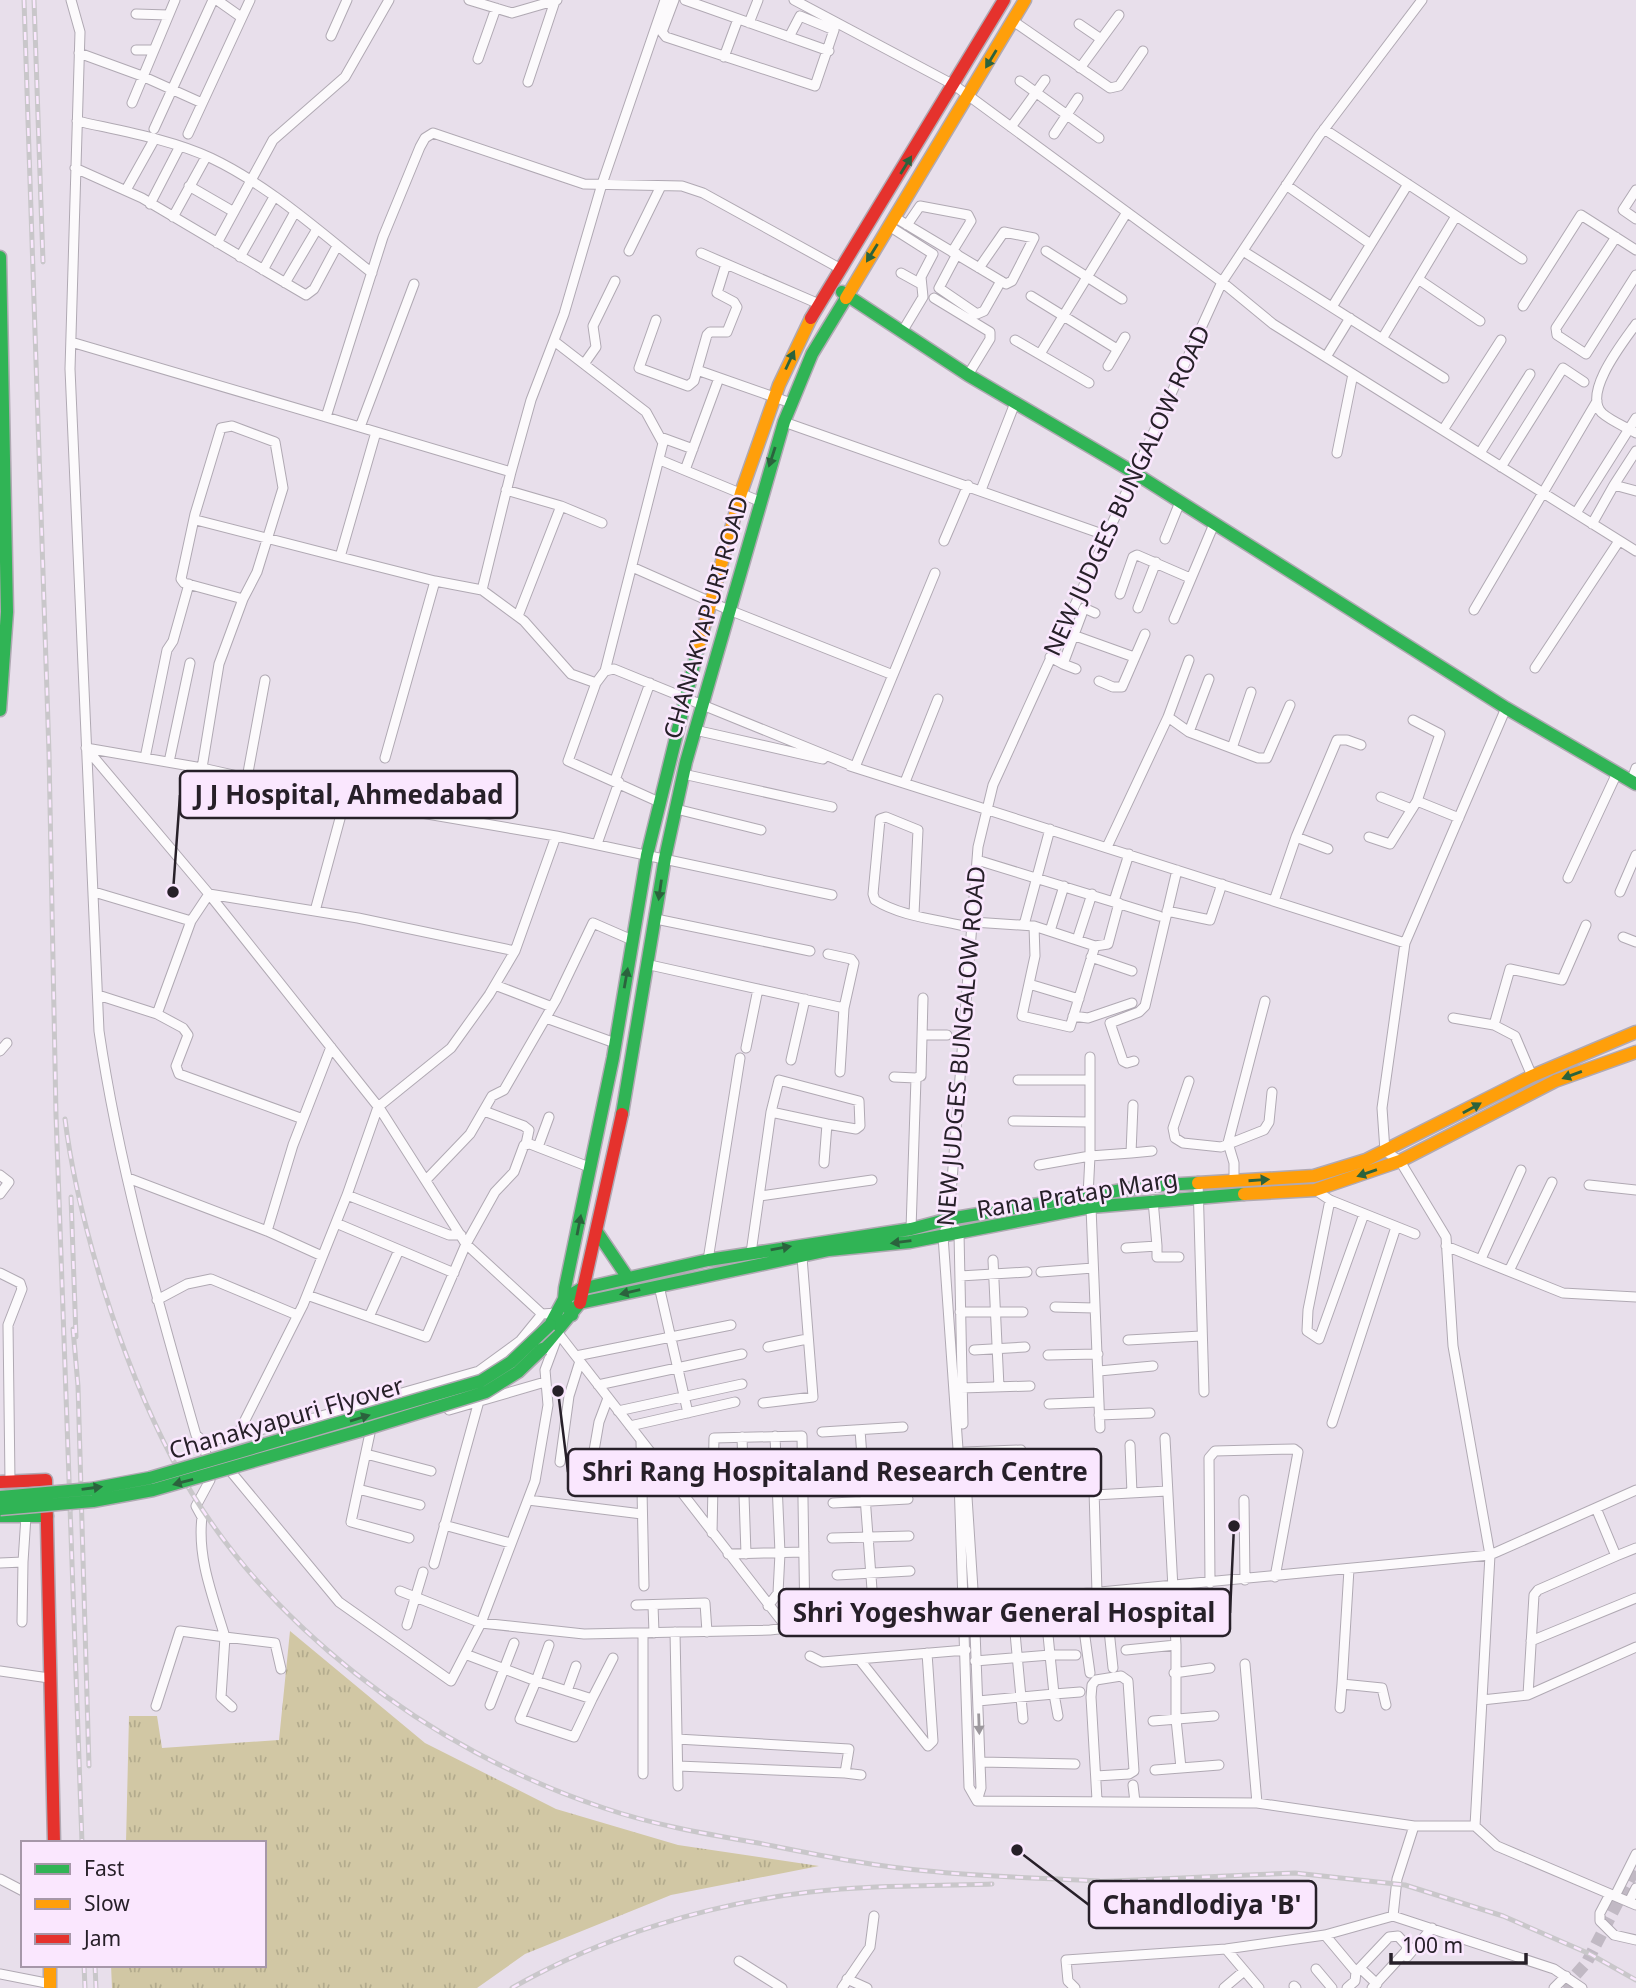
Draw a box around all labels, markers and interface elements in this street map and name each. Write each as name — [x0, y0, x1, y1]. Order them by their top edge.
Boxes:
one-way arrow — [984, 49, 997, 68]
one-way arrow — [900, 155, 913, 174]
one-way arrow — [866, 244, 879, 263]
street label: NEW JUDGES BUNGALOW ROAD — [1035, 319, 1217, 661]
one-way arrow — [784, 350, 796, 370]
one-way arrow — [767, 446, 777, 467]
street label: CHANAKYAPURI ROAD — [654, 492, 756, 742]
callout: J J Hospital, Ahmedabad — [180, 771, 517, 818]
text: J J Hospital, Ahmedabad — [192, 776, 504, 812]
street label: NEW JUDGES BUNGALOW ROAD — [928, 865, 992, 1227]
one-way arrow — [655, 879, 666, 901]
one-way arrow — [621, 967, 632, 989]
one-way arrow — [1561, 1070, 1582, 1081]
one-way arrow — [1462, 1102, 1482, 1114]
street label: Rana Pratap Marg — [974, 1161, 1180, 1225]
one-way arrow — [1356, 1168, 1377, 1179]
one-way arrow — [1248, 1174, 1270, 1185]
one-way arrow — [574, 1214, 585, 1236]
one-way arrow — [890, 1237, 912, 1248]
one-way arrow — [770, 1242, 792, 1253]
one-way arrow — [619, 1287, 641, 1298]
street label: Chanakyapuri Flyover — [165, 1368, 407, 1466]
one-way arrow — [349, 1413, 370, 1423]
callout: Shri Rang Hospitaland Research Centre — [568, 1449, 1101, 1496]
text: Shri Rang Hospitaland Research Centre — [582, 1453, 1088, 1489]
one-way arrow — [172, 1477, 194, 1488]
one-way arrow — [81, 1483, 103, 1494]
callout: Shri Yogeshwar General Hospital — [779, 1589, 1230, 1636]
text: Shri Yogeshwar General Hospital — [793, 1594, 1215, 1630]
one-way arrow — [973, 1714, 984, 1736]
legend — [21, 1841, 266, 1967]
text: Fast — [84, 1854, 125, 1882]
callout: Chandlodiya 'B' — [1089, 1881, 1316, 1928]
text: Chandlodiya 'B' — [1102, 1886, 1302, 1922]
text: Slow — [84, 1889, 130, 1917]
scale bar — [1391, 1922, 1526, 1966]
text: Jam — [82, 1924, 121, 1952]
text: 100 m — [1402, 1931, 1463, 1959]

